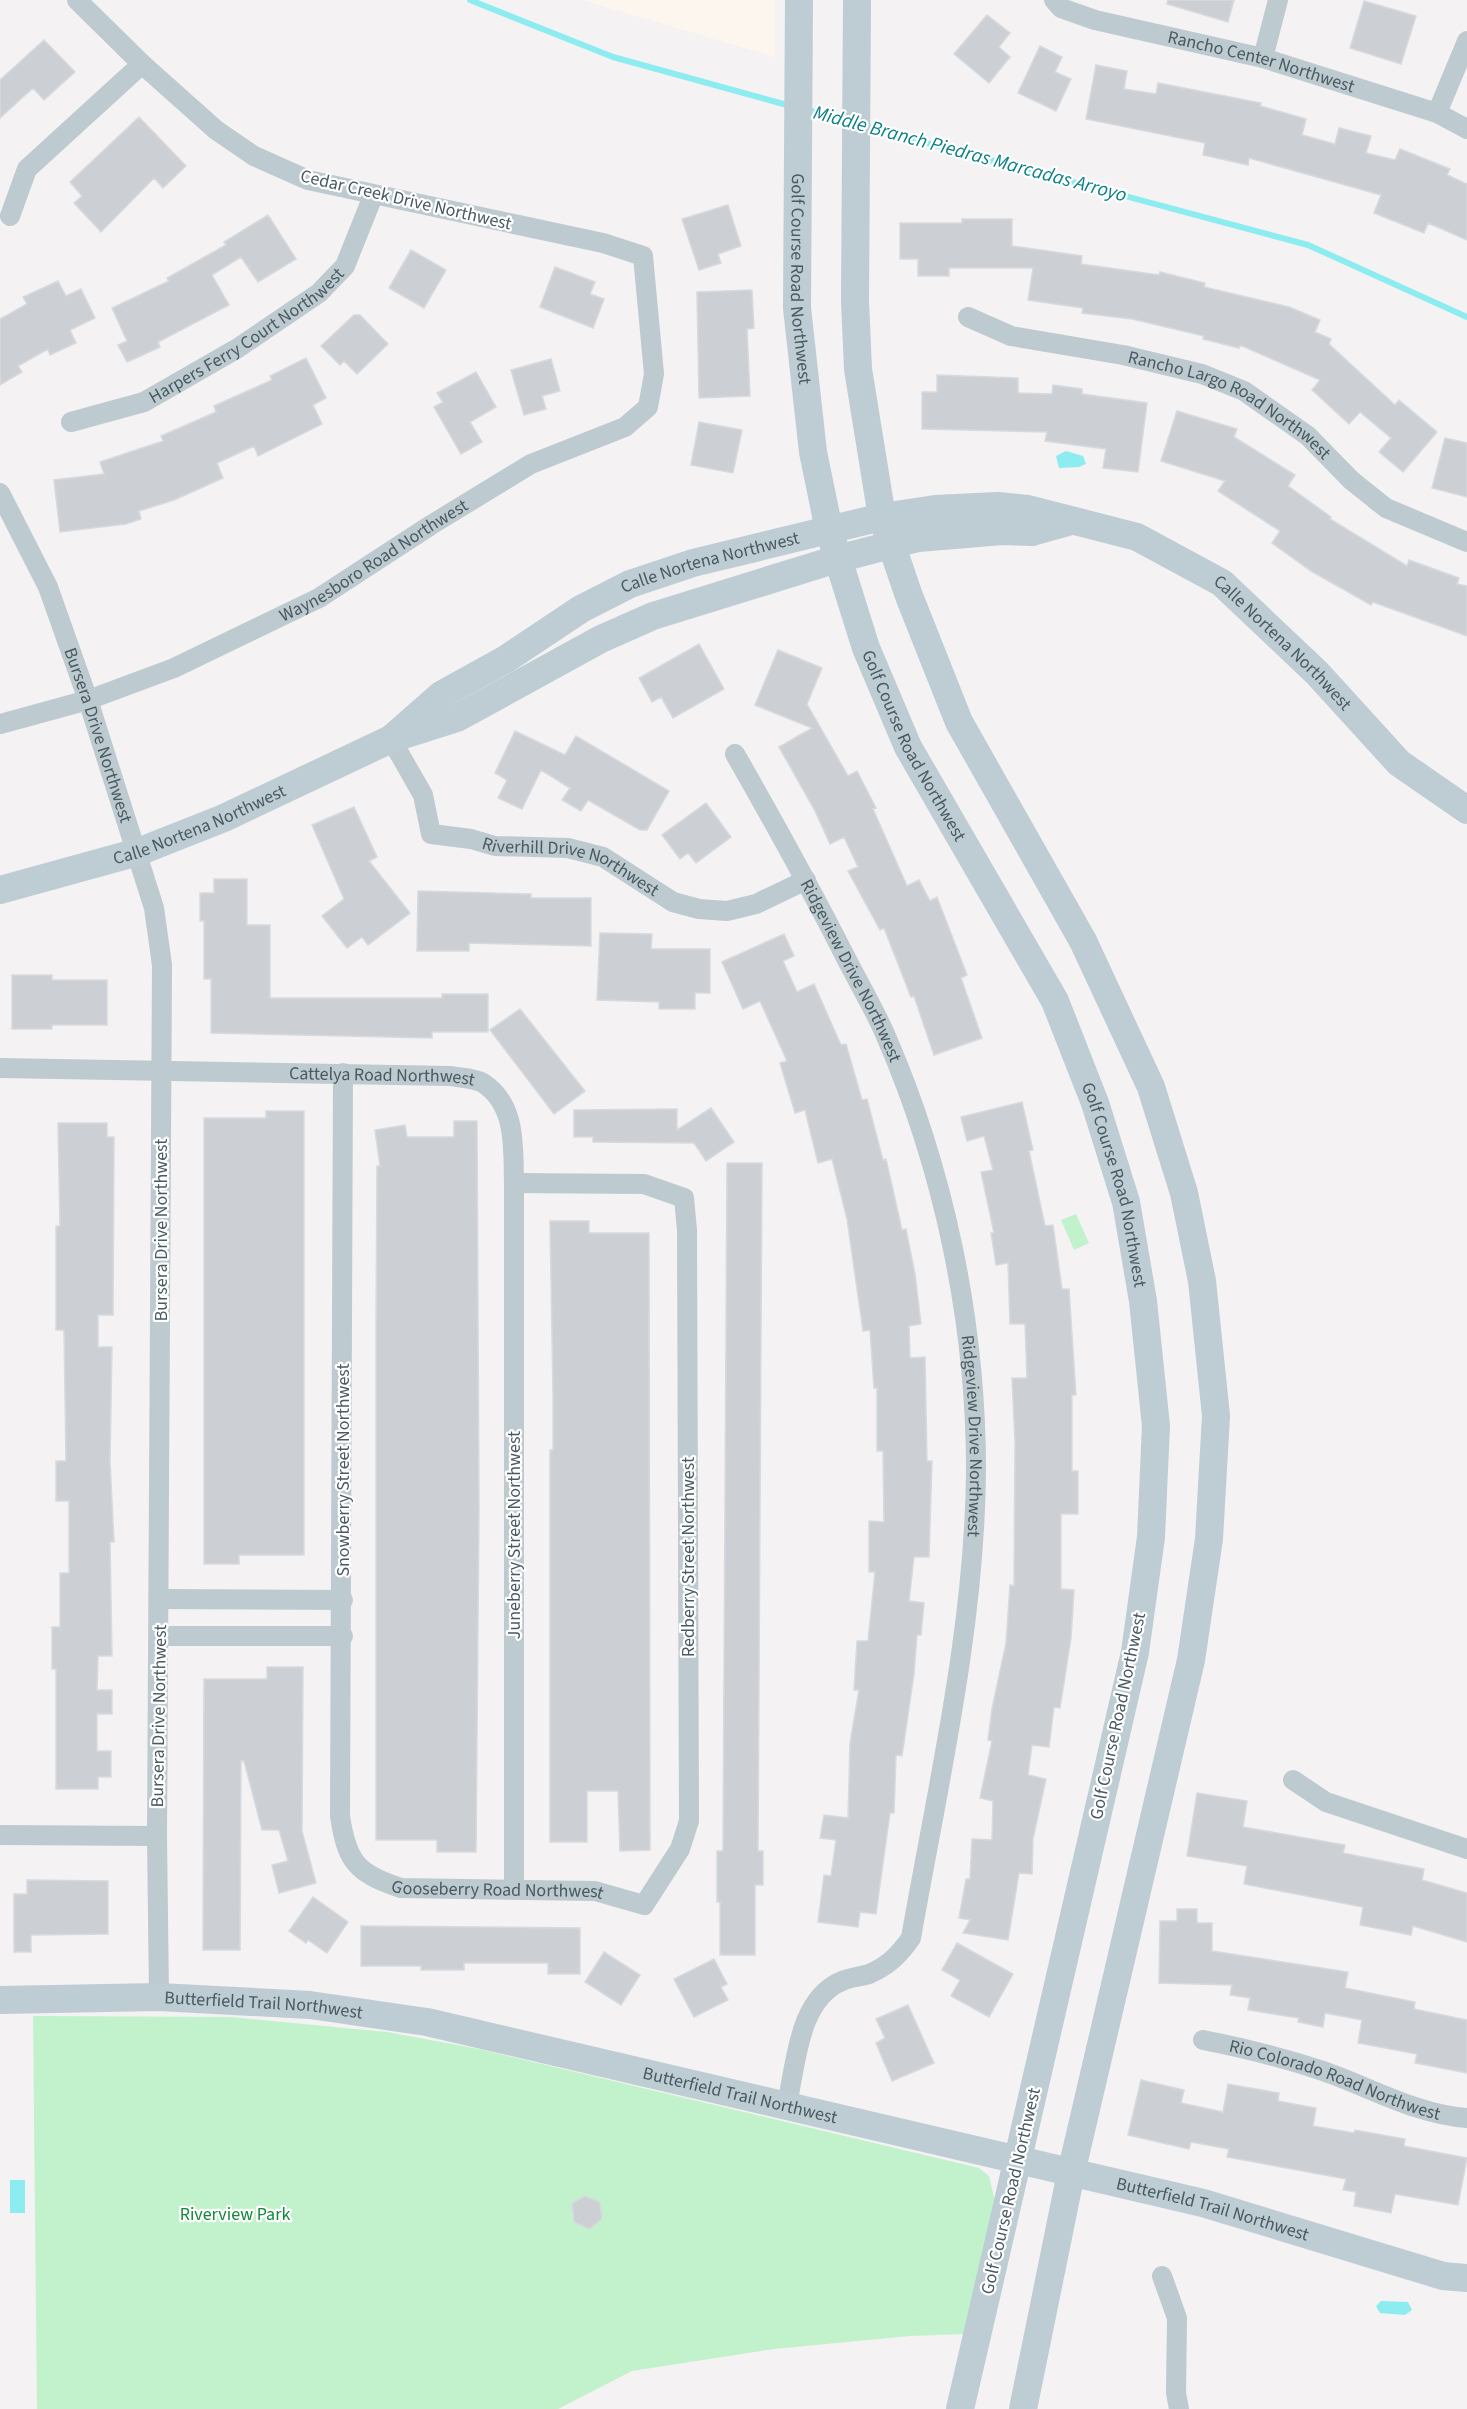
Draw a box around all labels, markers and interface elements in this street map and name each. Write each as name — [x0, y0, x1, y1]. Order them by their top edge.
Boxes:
street label: Rancho Center Northwest — [1165, 24, 1358, 99]
water label: Middle Branch Piedras Marcadas Arroyo — [810, 99, 1130, 209]
street label: Cedar Creek Drive Northwest — [298, 164, 514, 236]
street label: Golf Course Road Northwest — [784, 173, 818, 386]
street label: Harpers Ferry Court Northwest — [144, 262, 350, 409]
street label: Rancho Largo Road Northwest — [1126, 344, 1337, 465]
street label: Waynesboro Road Northwest — [275, 493, 473, 628]
street label: Calle Nortena Northwest — [616, 525, 802, 599]
street label: Calle Nortena Northwest — [1210, 568, 1358, 716]
street label: Bursera Drive Northwest — [58, 644, 139, 826]
street label: Golf Course Road Northwest — [856, 646, 972, 846]
street label: Calle Nortena Northwest — [110, 778, 290, 871]
street label: Riverhill Drive Northwest — [479, 830, 664, 902]
street label: Ridgeview Drive Northwest — [794, 875, 908, 1066]
street label: Cattelya Road Northwest — [289, 1061, 477, 1092]
street label: Golf Course Road Northwest — [1076, 1078, 1153, 1289]
street label: Bursera Drive Northwest — [149, 1139, 174, 1321]
street label: Ridgeview Drive Northwest — [955, 1334, 989, 1538]
street label: Snowberry Street Northwest — [331, 1363, 356, 1577]
street label: Juneberry Street Northwest — [502, 1431, 527, 1639]
street label: Redberry Street Northwest — [676, 1457, 701, 1657]
street label: Golf Course Road Northwest — [1084, 1610, 1152, 1822]
street label: Bursera Drive Northwest — [145, 1624, 173, 1808]
street label: Gooseberry Road Northwest — [388, 1873, 607, 1905]
street label: Butterfield Trail Northwest — [164, 1985, 365, 2025]
street label: Rio Colorado Road Northwest — [1227, 2033, 1443, 2126]
street label: Butterfield Trail Northwest — [640, 2060, 840, 2130]
street label: Golf Course Road Northwest — [975, 2085, 1047, 2297]
street label: Butterfield Trail Northwest — [1114, 2171, 1312, 2247]
park label: Riverview Park — [180, 2202, 290, 2227]

